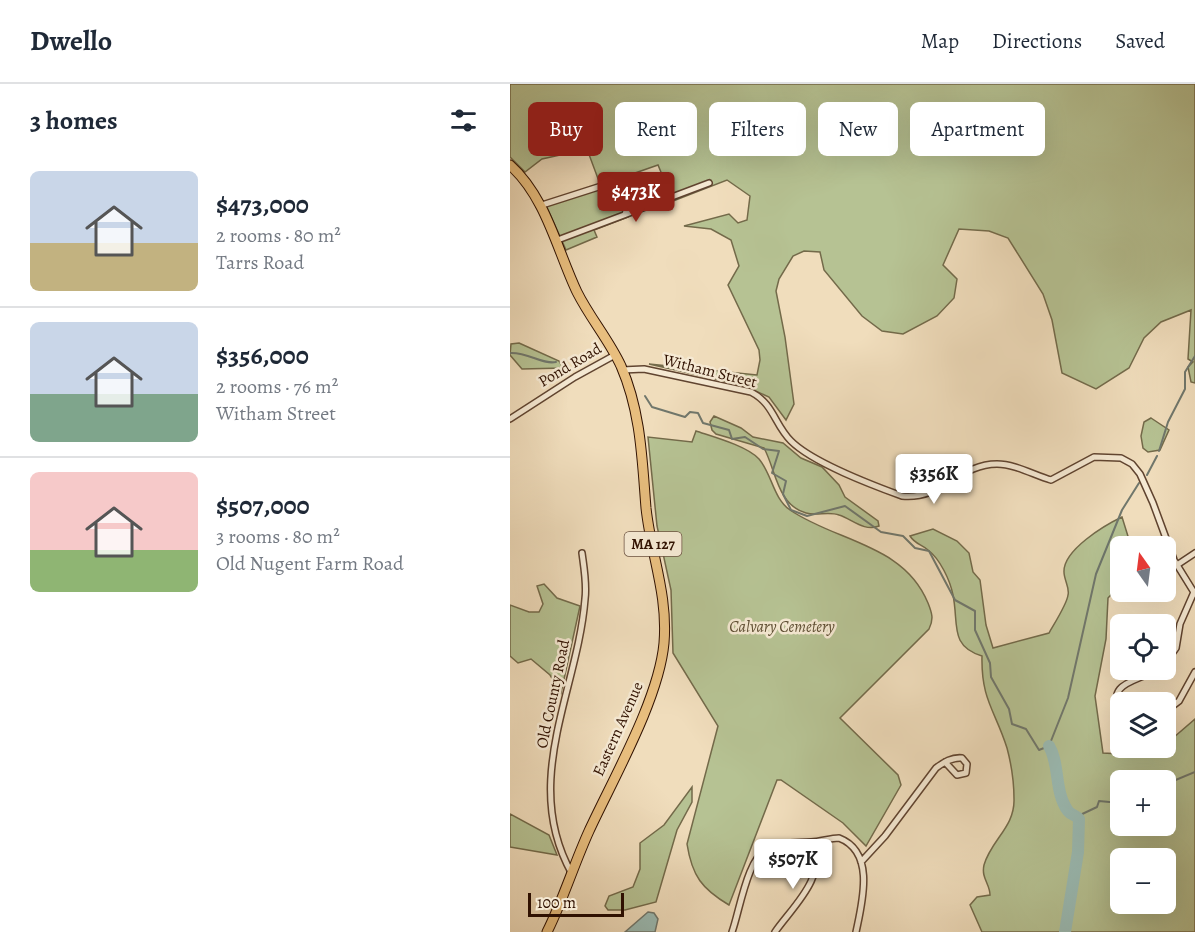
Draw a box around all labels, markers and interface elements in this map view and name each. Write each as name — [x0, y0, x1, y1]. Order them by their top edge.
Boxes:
text: Dwello — [30, 22, 112, 60]
text: Map — [921, 27, 959, 55]
text: Directions — [992, 27, 1082, 55]
text: Saved — [1115, 27, 1165, 55]
chip: Buy — [528, 102, 603, 156]
chip: Rent — [615, 102, 697, 156]
chip: Filters — [709, 102, 806, 156]
chip: New — [818, 102, 898, 156]
chip: Apartment — [910, 102, 1045, 156]
text: 3 homes — [30, 103, 118, 138]
icon: filters — [447, 104, 480, 137]
pin: $473K — [594, 172, 678, 223]
text: $473K — [612, 178, 661, 205]
text: $473,000 — [216, 187, 309, 222]
icon: home — [78, 195, 150, 267]
text: 2 rooms · 80 m² — [216, 222, 341, 249]
text: Tarrs Road — [216, 249, 304, 276]
street label: Pond Road — [534, 337, 606, 392]
text: $356,000 — [216, 338, 309, 373]
icon: home — [78, 346, 150, 418]
street label: Witham Street — [660, 348, 759, 393]
text: 2 rooms · 76 m² — [216, 373, 338, 400]
text: Witham Street — [216, 400, 336, 427]
pin: $356K — [892, 454, 976, 505]
text: $356K — [910, 460, 958, 487]
text: $507,000 — [216, 488, 310, 523]
icon: home — [78, 496, 150, 568]
text: 3 rooms · 80 m² — [216, 523, 340, 550]
road number: MA 127 — [624, 532, 682, 556]
north arrow — [1110, 536, 1176, 602]
map controls — [1110, 536, 1176, 914]
text: Old Nugent Farm Road — [216, 550, 404, 577]
button: locate — [1110, 614, 1176, 680]
park label: Calvary Cemetery — [729, 616, 835, 638]
street label: Old County Road — [531, 637, 575, 750]
street label: Eastern Avenue — [587, 678, 649, 780]
button: layers — [1110, 692, 1176, 758]
button: + — [1110, 770, 1176, 836]
pin: $507K — [751, 839, 835, 890]
text: $507K — [768, 845, 818, 872]
button: − — [1110, 848, 1176, 914]
scale bar — [528, 890, 624, 918]
text: 100 m — [537, 892, 576, 914]

